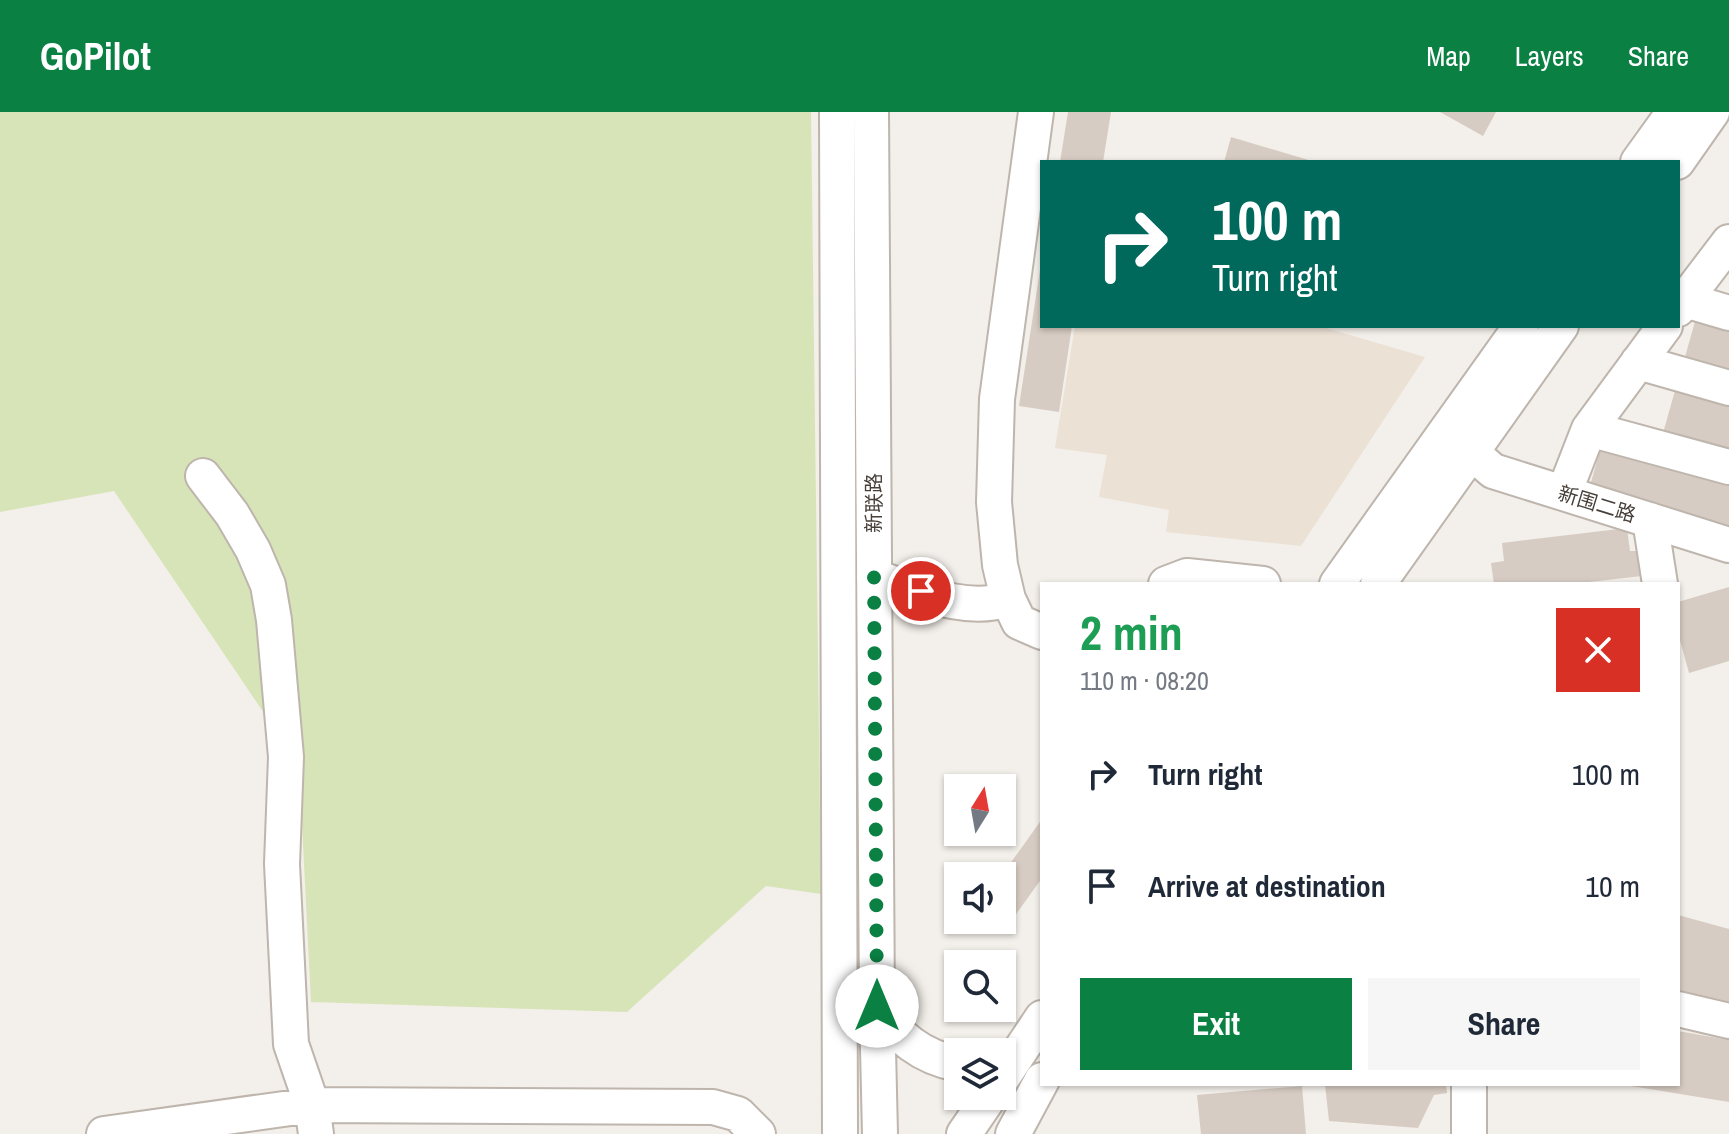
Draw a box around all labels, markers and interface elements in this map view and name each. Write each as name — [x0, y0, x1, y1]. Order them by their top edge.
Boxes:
text: GoPilot — [40, 31, 151, 82]
text: Map — [1426, 37, 1471, 75]
text: Layers — [1515, 37, 1584, 75]
text: Share — [1628, 37, 1689, 75]
text: 100 m — [1212, 182, 1342, 257]
icon: right — [1080, 192, 1184, 296]
text: Turn right — [1212, 254, 1337, 302]
street label: 新联路 — [860, 473, 887, 533]
street label: 新围二路 — [1555, 479, 1639, 528]
pin — [887, 557, 955, 625]
icon: arrive — [899, 569, 943, 613]
text: 2 min — [1080, 600, 1183, 665]
button: close — [1556, 608, 1640, 692]
text: 110 m · 08:20 — [1080, 663, 1209, 698]
icon: right — [1080, 752, 1124, 796]
text: Turn right — [1148, 754, 1262, 794]
text: 100 m — [1572, 754, 1640, 794]
north arrow — [944, 774, 1016, 846]
map controls — [944, 774, 1016, 1110]
button: sound — [944, 862, 1016, 934]
icon: arrive — [1080, 864, 1124, 908]
text: Arrive at destination — [1148, 866, 1386, 906]
text: 10 m — [1585, 866, 1640, 906]
button: search — [944, 950, 1016, 1022]
position arrow — [835, 964, 919, 1048]
button: Exit — [1080, 978, 1352, 1070]
button: Share — [1368, 978, 1640, 1070]
button: layers — [944, 1038, 1016, 1110]

